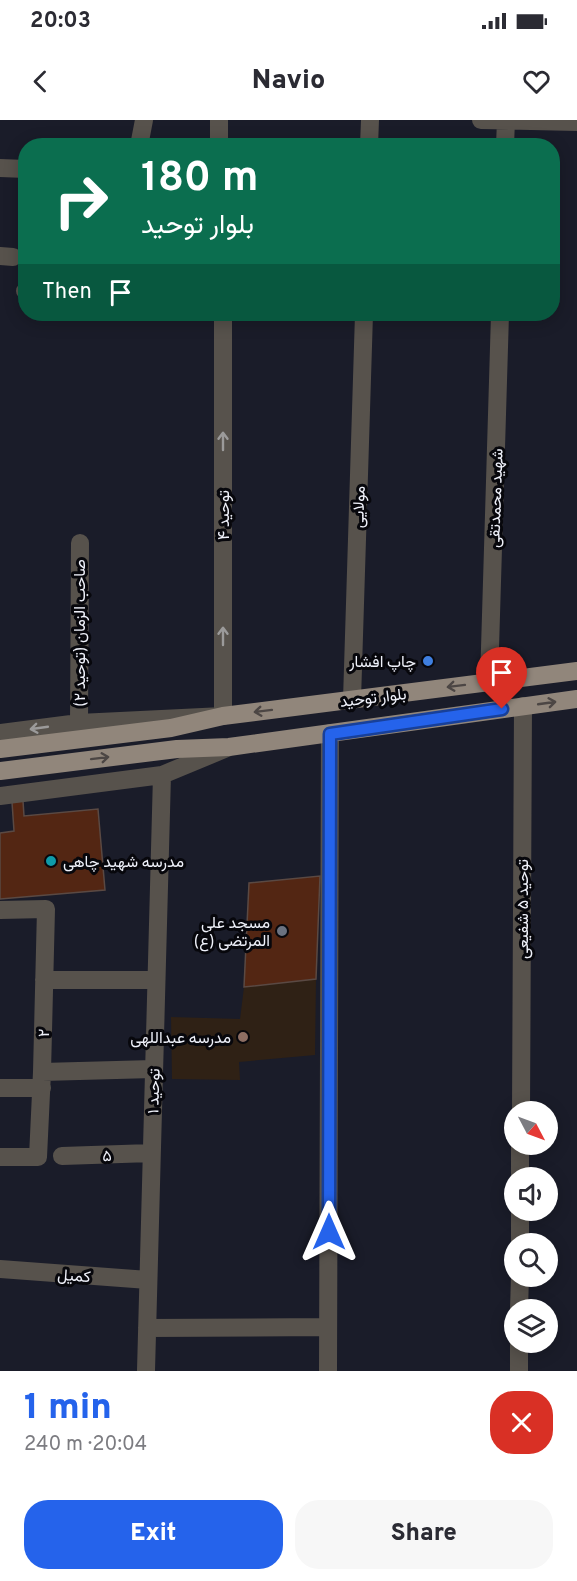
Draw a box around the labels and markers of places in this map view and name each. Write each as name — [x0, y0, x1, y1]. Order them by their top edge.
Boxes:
pin — [476, 647, 527, 709]
place label: چاپ افشار — [348, 653, 416, 673]
marker: چاپ افشار — [421, 654, 435, 668]
place label: مدرسه شهید چاهی — [63, 853, 184, 873]
marker: مدرسه شهید چاهی — [44, 854, 58, 868]
place label: مسجد علی المرتضی (ع) — [194, 914, 270, 952]
marker: مسجد علی المرتضی (ع) — [275, 924, 289, 938]
place label: مدرسه عبداللهی — [130, 1029, 231, 1049]
marker: مدرسه عبداللهی — [236, 1030, 250, 1044]

